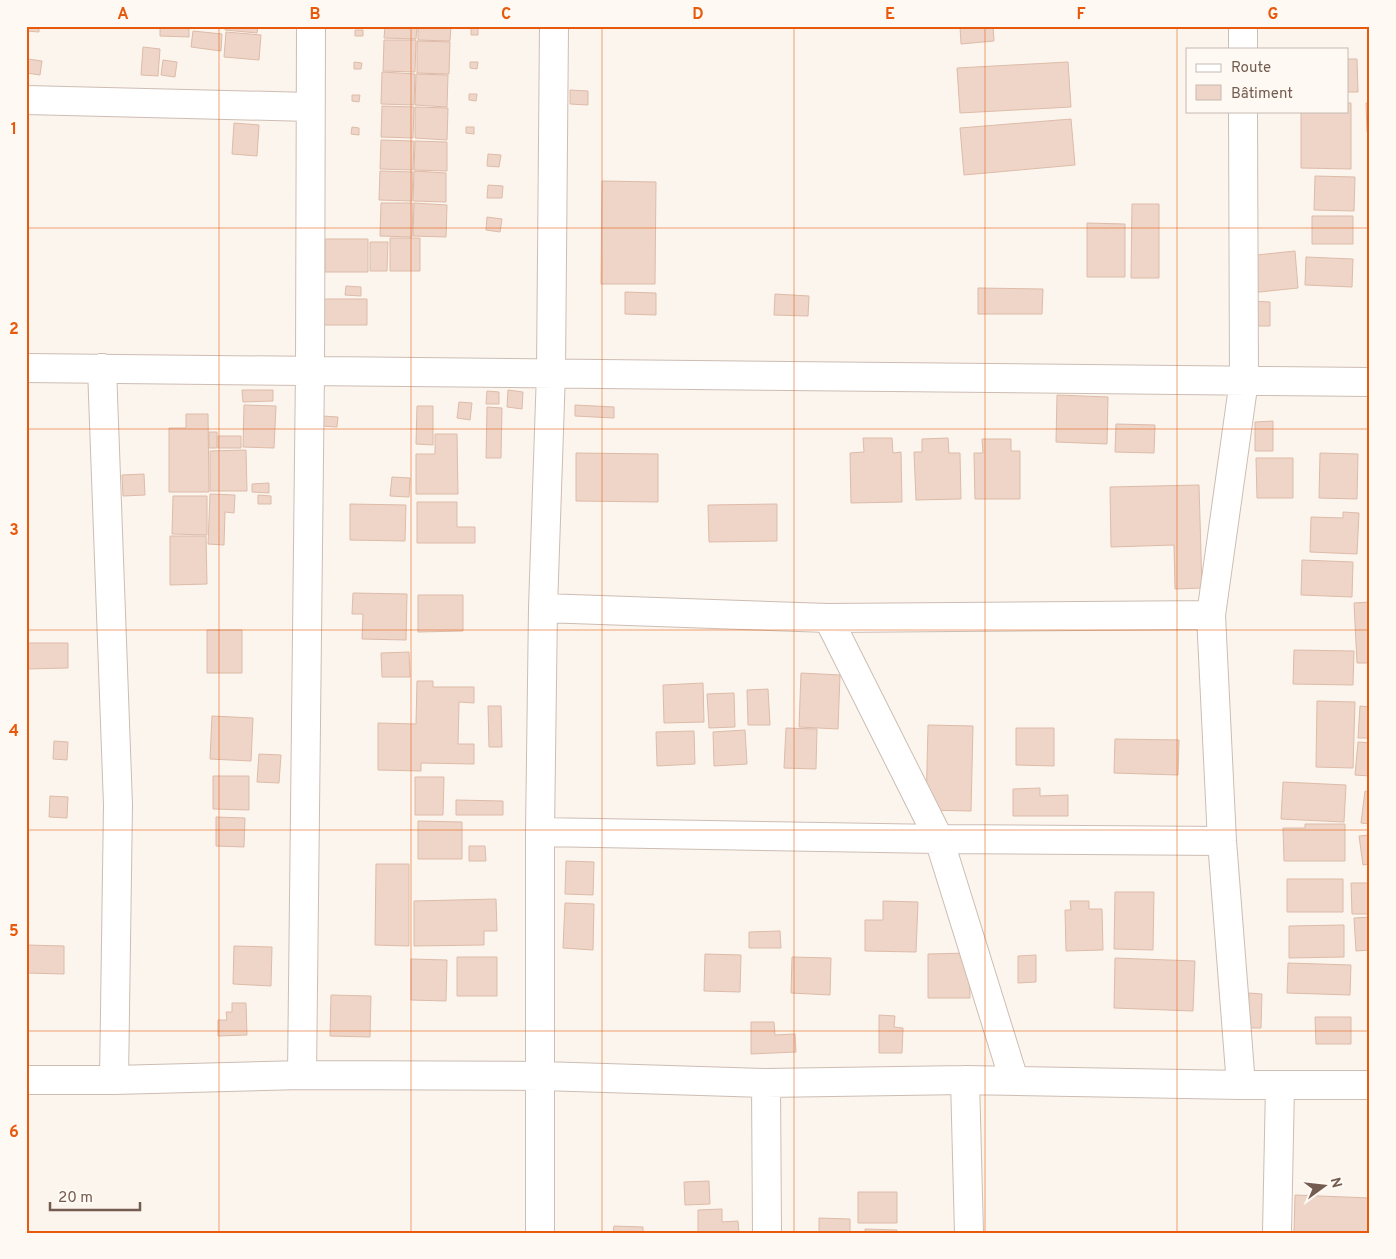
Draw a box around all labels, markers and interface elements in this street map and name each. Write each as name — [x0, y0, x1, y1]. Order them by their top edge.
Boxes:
text: A — [117, 5, 129, 25]
text: B — [309, 5, 321, 25]
text: C — [501, 5, 511, 25]
text: D — [692, 5, 704, 25]
text: E — [885, 5, 895, 25]
text: F — [1076, 5, 1086, 25]
text: G — [1268, 5, 1278, 25]
legend — [1186, 48, 1348, 112]
text: Route — [1231, 59, 1271, 78]
text: Bâtiment — [1231, 85, 1293, 104]
text: 1 — [11, 120, 17, 140]
text: 2 — [9, 320, 19, 340]
text: 3 — [9, 521, 19, 541]
text: 4 — [9, 722, 19, 742]
text: 5 — [9, 922, 19, 942]
text: 6 — [9, 1123, 19, 1143]
north arrow — [1298, 1162, 1348, 1212]
text: N — [1326, 1176, 1345, 1190]
scale bar — [50, 1179, 140, 1211]
text: 20 m — [58, 1189, 93, 1208]

